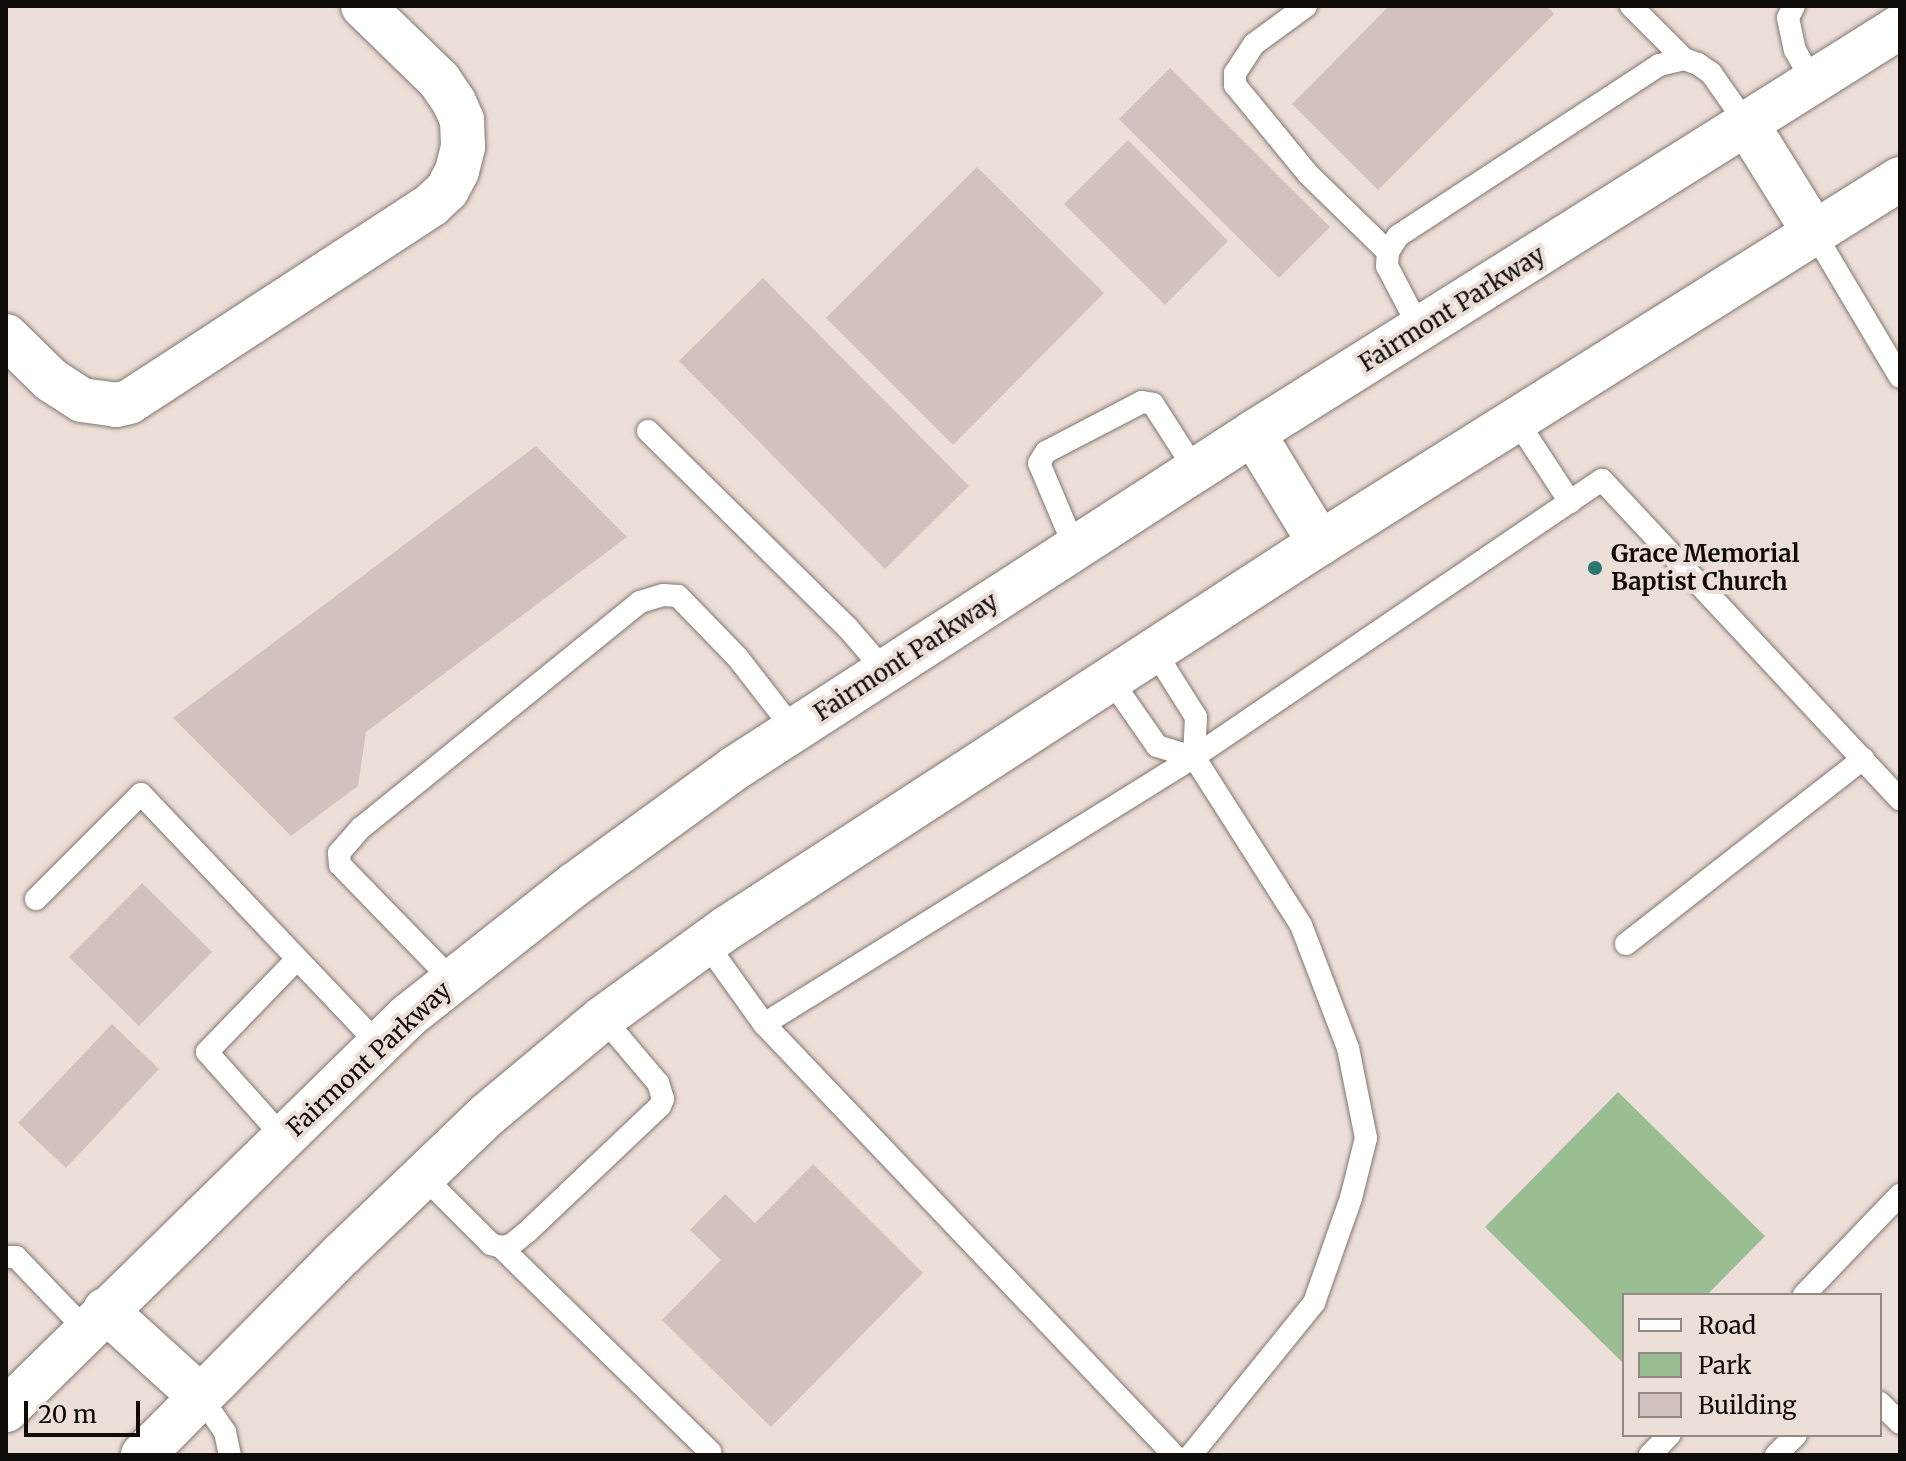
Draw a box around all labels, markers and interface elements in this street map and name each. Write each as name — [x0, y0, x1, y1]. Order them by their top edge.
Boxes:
street label: Fairmont Parkway — [1354, 240, 1550, 378]
place label: Grace Memorial Baptist Church — [1611, 540, 1799, 596]
marker: Grace Memorial Baptist Church — [1586, 559, 1604, 577]
street label: Fairmont Parkway — [809, 587, 1003, 727]
street label: Fairmont Parkway — [281, 976, 457, 1142]
legend — [1622, 1293, 1882, 1437]
text: Road — [1698, 1310, 1756, 1341]
text: Park — [1698, 1350, 1751, 1381]
scale bar — [28, 1385, 144, 1435]
text: Building — [1698, 1390, 1797, 1421]
text: 20 m — [38, 1399, 97, 1430]

